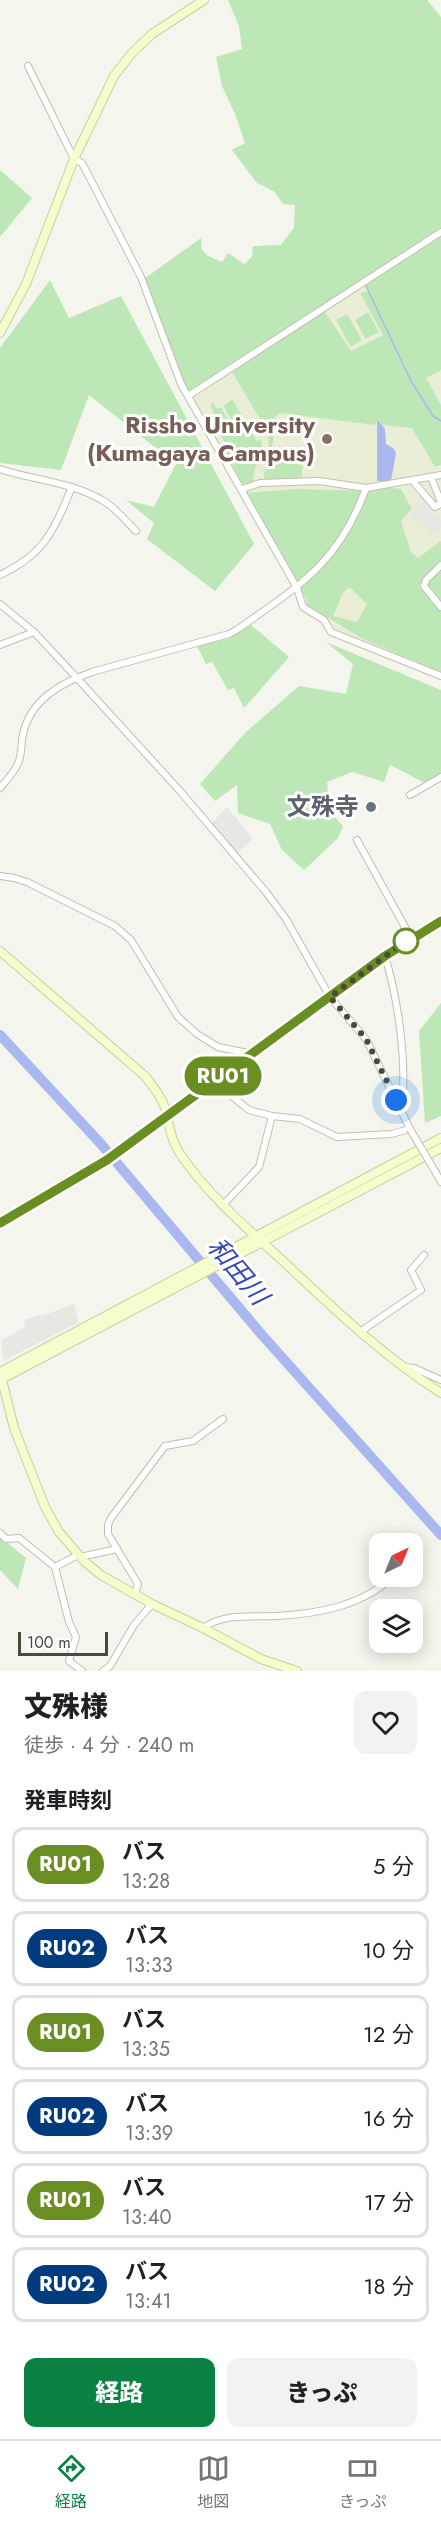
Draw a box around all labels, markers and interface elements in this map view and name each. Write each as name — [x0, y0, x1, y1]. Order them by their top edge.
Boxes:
place label: Rissho University (Kumagaya Campus) — [87, 407, 315, 470]
marker: Rissho University (Kumagaya Campus) — [320, 432, 334, 446]
place label: 文殊寺 — [287, 789, 359, 824]
marker: 文殊寺 — [364, 800, 378, 814]
unlabelled marker — [393, 928, 419, 954]
line badge: RU01 — [181, 1056, 265, 1096]
text: RU01 — [197, 1061, 249, 1091]
your location — [381, 1085, 411, 1115]
water label: 和田川 — [198, 1229, 280, 1315]
north arrow — [369, 1533, 423, 1587]
map controls — [369, 1533, 423, 1653]
button: layers — [369, 1599, 423, 1653]
scale bar — [18, 1629, 108, 1656]
text: 100 m — [27, 1631, 71, 1654]
text: 文殊様 — [24, 1686, 108, 1727]
button: heart — [354, 1691, 417, 1754]
text: 徒歩 · 4 分 · 240 m — [24, 1731, 194, 1760]
text: 発車時刻 — [24, 1784, 112, 1816]
text: バス — [122, 1835, 166, 1867]
text: RU01 — [39, 1849, 92, 1879]
text: 5 分 — [373, 1850, 414, 1882]
text: 13:28 — [122, 1867, 170, 1896]
text: バス — [125, 1919, 169, 1951]
text: RU02 — [39, 1933, 95, 1963]
text: 10 分 — [362, 1934, 414, 1966]
text: 13:33 — [125, 1951, 173, 1980]
text: バス — [122, 2003, 166, 2035]
text: RU01 — [39, 2017, 92, 2047]
text: 12 分 — [363, 2018, 414, 2050]
text: 13:35 — [122, 2035, 170, 2064]
text: バス — [125, 2087, 169, 2119]
text: RU02 — [39, 2101, 95, 2131]
text: 16 分 — [363, 2102, 414, 2134]
text: 13:39 — [125, 2119, 173, 2148]
text: バス — [122, 2171, 166, 2203]
text: RU01 — [39, 2185, 92, 2215]
text: 17 分 — [364, 2186, 414, 2218]
text: 13:40 — [122, 2203, 172, 2232]
text: バス — [125, 2255, 169, 2287]
text: RU02 — [39, 2269, 95, 2299]
text: 18 分 — [363, 2270, 414, 2302]
text: 13:41 — [125, 2287, 172, 2316]
button: 経路 — [24, 2358, 215, 2427]
button: きっぷ — [227, 2358, 417, 2427]
tab: 経路 — [55, 2452, 88, 2513]
tab: 地図 — [197, 2452, 230, 2513]
tab: きっぷ — [339, 2452, 386, 2513]

